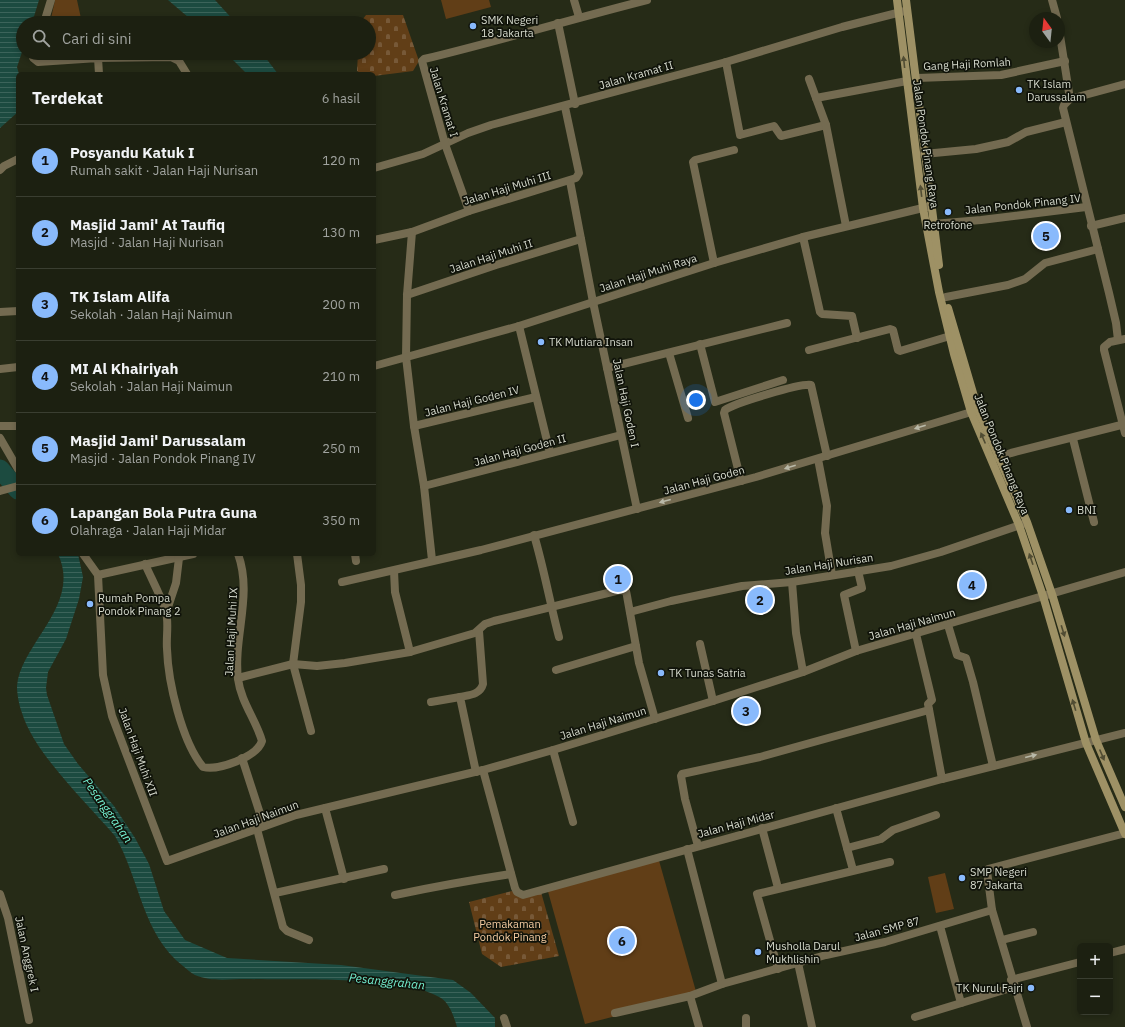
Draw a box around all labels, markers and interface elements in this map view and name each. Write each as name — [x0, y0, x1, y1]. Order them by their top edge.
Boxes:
north arrow — [1029, 12, 1065, 48]
place label: SMK Negeri 18 Jakarta — [481, 13, 538, 40]
search box — [16, 16, 376, 60]
marker: SMK Negeri 18 Jakarta — [468, 21, 478, 31]
icon: search — [30, 27, 52, 49]
text: Cari di sini — [62, 29, 131, 48]
street label: Gang Haji Romlah — [923, 55, 1011, 73]
one-way arrow — [901, 56, 908, 68]
street label: Jalan Kramat II — [597, 58, 675, 92]
street label: Jalan Kramat I — [427, 65, 461, 139]
place label: TK Islam Darussalam — [1027, 77, 1086, 104]
street label: Jalan Pondok Pinang Raya — [910, 79, 942, 209]
marker: TK Islam Darussalam — [1014, 85, 1024, 95]
text: Terdekat — [32, 87, 103, 109]
text: 6 hasil — [322, 90, 360, 107]
text: Posyandu Katuk I — [70, 143, 194, 162]
text: 1 — [41, 152, 49, 169]
text: 120 m — [322, 152, 360, 169]
text: Rumah sakit · Jalan Haji Nurisan — [70, 162, 258, 179]
street label: Jalan Haji Muhi III — [461, 168, 553, 208]
one-way arrow — [918, 185, 924, 197]
street label: Jalan Pondok Pinang IV — [964, 191, 1082, 217]
marker: Retrofone — [943, 207, 953, 217]
text: Masjid Jami' At Taufiq — [70, 215, 225, 234]
place label: Retrofone — [924, 218, 972, 232]
pin: 5 — [1033, 221, 1059, 251]
text: 2 — [41, 224, 49, 241]
text: 130 m — [322, 224, 360, 241]
text: Masjid · Jalan Haji Nurisan — [70, 234, 224, 251]
street label: Jalan Haji Muhi II — [448, 236, 534, 276]
street label: Jalan Haji Muhi Raya — [597, 251, 699, 295]
text: TK Islam Alifa — [70, 287, 170, 306]
text: 3 — [41, 296, 49, 313]
text: 200 m — [322, 296, 360, 313]
text: Sekolah · Jalan Haji Naimun — [70, 306, 233, 323]
place label: TK Mutiara Insan — [549, 335, 633, 349]
marker: TK Mutiara Insan — [536, 337, 546, 347]
street label: Jalan Haji Goden I — [610, 357, 642, 449]
text: MI Al Khairiyah — [70, 359, 179, 378]
text: 4 — [41, 368, 49, 385]
text: 210 m — [322, 368, 360, 385]
text: Sekolah · Jalan Haji Naimun — [70, 378, 233, 395]
street label: Jalan Haji Goden IV — [423, 382, 521, 420]
your location — [686, 390, 706, 410]
street label: Jalan Pondok Pinang Raya — [971, 392, 1033, 517]
one-way arrow — [914, 424, 926, 430]
text: Masjid Jami' Darussalam — [70, 431, 246, 450]
street label: Jalan Haji Goden II — [472, 431, 568, 469]
one-way arrow — [979, 432, 985, 444]
text: 5 — [41, 440, 49, 457]
text: 250 m — [322, 440, 360, 457]
text: Masjid · Jalan Pondok Pinang IV — [70, 450, 256, 467]
street label: Jalan Haji Goden — [662, 462, 746, 498]
one-way arrow — [784, 464, 796, 470]
one-way arrow — [658, 499, 671, 505]
text: Lapangan Bola Putra Guna — [70, 503, 257, 522]
place label: BNI — [1077, 503, 1096, 517]
marker: BNI — [1064, 505, 1074, 515]
text: 6 — [41, 512, 49, 529]
text: 350 m — [322, 512, 360, 529]
text: Olahraga · Jalan Haji Midar — [70, 522, 226, 539]
street label: Jalan Haji Nurisan — [784, 550, 874, 578]
one-way arrow — [1027, 553, 1033, 565]
pin: 1 — [605, 564, 631, 594]
pin: 4 — [959, 570, 985, 600]
pin: 2 — [747, 585, 773, 615]
street label: Jalan Haji Muhi IX — [222, 587, 240, 677]
place label: Rumah Pompa Pondok Pinang 2 — [98, 591, 181, 618]
marker: Rumah Pompa Pondok Pinang 2 — [85, 599, 95, 609]
street label: Jalan Haji Naimun — [867, 605, 957, 643]
one-way arrow — [1060, 626, 1066, 638]
place label: TK Tunas Satria — [669, 666, 746, 680]
marker: TK Tunas Satria — [656, 668, 666, 678]
pin: 3 — [733, 696, 759, 726]
one-way arrow — [1071, 699, 1077, 711]
street label: Jalan Haji Naimun — [558, 703, 648, 743]
street label: Jalan Haji Muhi XII — [115, 706, 161, 798]
one-way arrow — [1099, 750, 1105, 761]
one-way arrow — [1025, 753, 1037, 759]
water label: Pesanggrahan — [80, 774, 136, 846]
street label: Jalan Haji Naimun — [212, 797, 300, 841]
street label: Jalan Haji Midar — [696, 807, 776, 841]
place label: SMP Negeri 87 Jakarta — [970, 865, 1027, 892]
marker: SMP Negeri 87 Jakarta — [957, 873, 967, 883]
street label: Jalan SMP 87 — [853, 914, 921, 944]
street label: Jalan Anggrek I — [12, 915, 42, 993]
park label: Pemakaman Pondok Pinang — [473, 917, 547, 944]
pin: 6 — [609, 926, 635, 956]
place label: Musholla Darul Mukhlishin — [766, 939, 840, 966]
map controls — [1077, 943, 1113, 1015]
button: + — [1077, 943, 1113, 979]
marker: Musholla Darul Mukhlishin — [753, 947, 763, 957]
water label: Pesanggrahan — [348, 970, 426, 992]
button: − — [1077, 979, 1113, 1015]
place label: TK Nurul Fajri — [956, 981, 1023, 995]
marker: TK Nurul Fajri — [1026, 983, 1036, 993]

